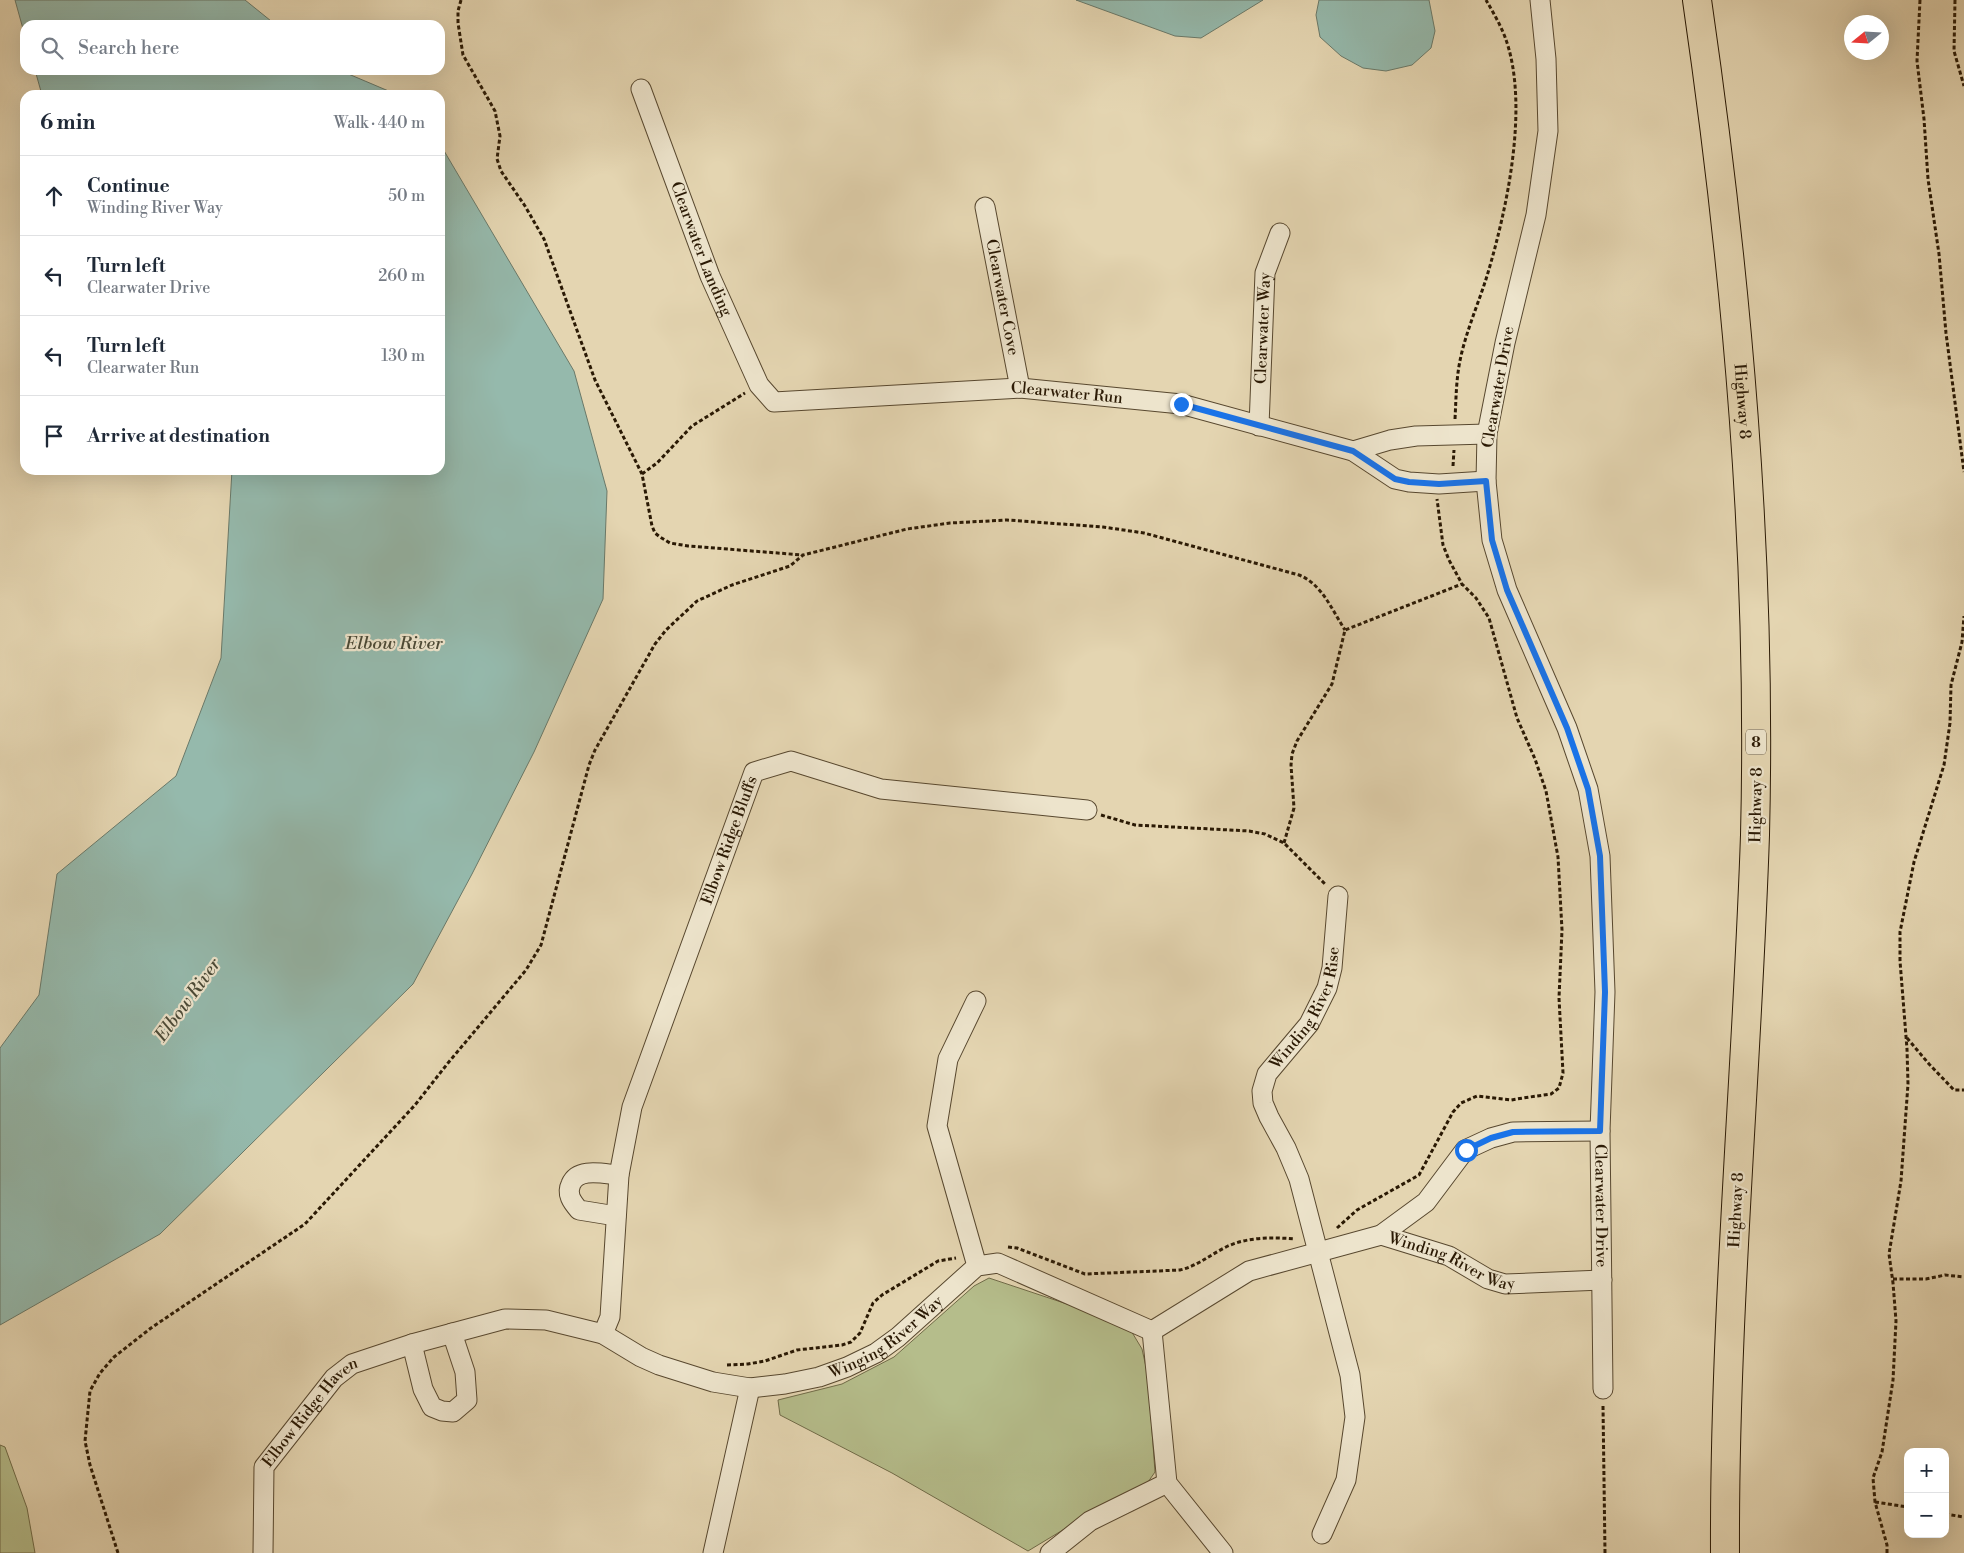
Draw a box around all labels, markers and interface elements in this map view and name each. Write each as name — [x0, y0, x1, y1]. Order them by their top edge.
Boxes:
north arrow — [1844, 15, 1889, 60]
search box — [20, 20, 445, 75]
icon: search — [38, 34, 66, 62]
text: Search here — [78, 36, 179, 60]
text: 6 min — [40, 110, 95, 136]
text: Walk · 440 m — [334, 113, 425, 133]
text: Continue — [87, 174, 170, 198]
street label: Clearwater Landing — [666, 179, 737, 320]
icon: ahead — [40, 182, 68, 210]
text: 50 m — [388, 186, 425, 206]
text: Winding River Way — [87, 198, 223, 218]
street label: Clearwater Cove — [981, 237, 1023, 357]
text: Turn left — [87, 254, 166, 278]
icon: left — [40, 262, 68, 290]
text: 260 m — [378, 266, 425, 286]
street label: Clearwater Way — [1251, 272, 1275, 384]
text: Clearwater Drive — [87, 278, 210, 298]
street label: Clearwater Drive — [1477, 325, 1519, 449]
text: Turn left — [87, 334, 166, 358]
icon: left — [40, 342, 68, 370]
text: 130 m — [381, 346, 425, 366]
text: Clearwater Run — [87, 358, 199, 378]
street label: Highway 8 — [1729, 363, 1755, 440]
street label: Clearwater Run — [1010, 378, 1124, 408]
route end — [1170, 393, 1193, 416]
icon: arrive — [40, 422, 68, 450]
text: Arrive at destination — [87, 424, 270, 448]
water label: Elbow River — [344, 632, 443, 655]
road number: 8 — [1746, 730, 1766, 754]
street label: Highway 8 — [1745, 767, 1767, 843]
street label: Elbow Ridge Bluffs — [697, 773, 762, 907]
street label: Winding River Rise — [1265, 946, 1344, 1074]
water label: Elbow River — [150, 954, 226, 1047]
route start — [1455, 1139, 1478, 1162]
street label: Clearwater Drive — [1590, 1144, 1612, 1267]
street label: Highway 8 — [1724, 1171, 1748, 1248]
street label: Winding River Way — [1385, 1228, 1515, 1294]
street label: Winging River Way — [825, 1291, 947, 1383]
street label: Elbow Ridge Haven — [258, 1353, 361, 1471]
map controls — [1904, 1448, 1949, 1538]
button: + — [1904, 1448, 1949, 1493]
button: − — [1904, 1493, 1949, 1538]

